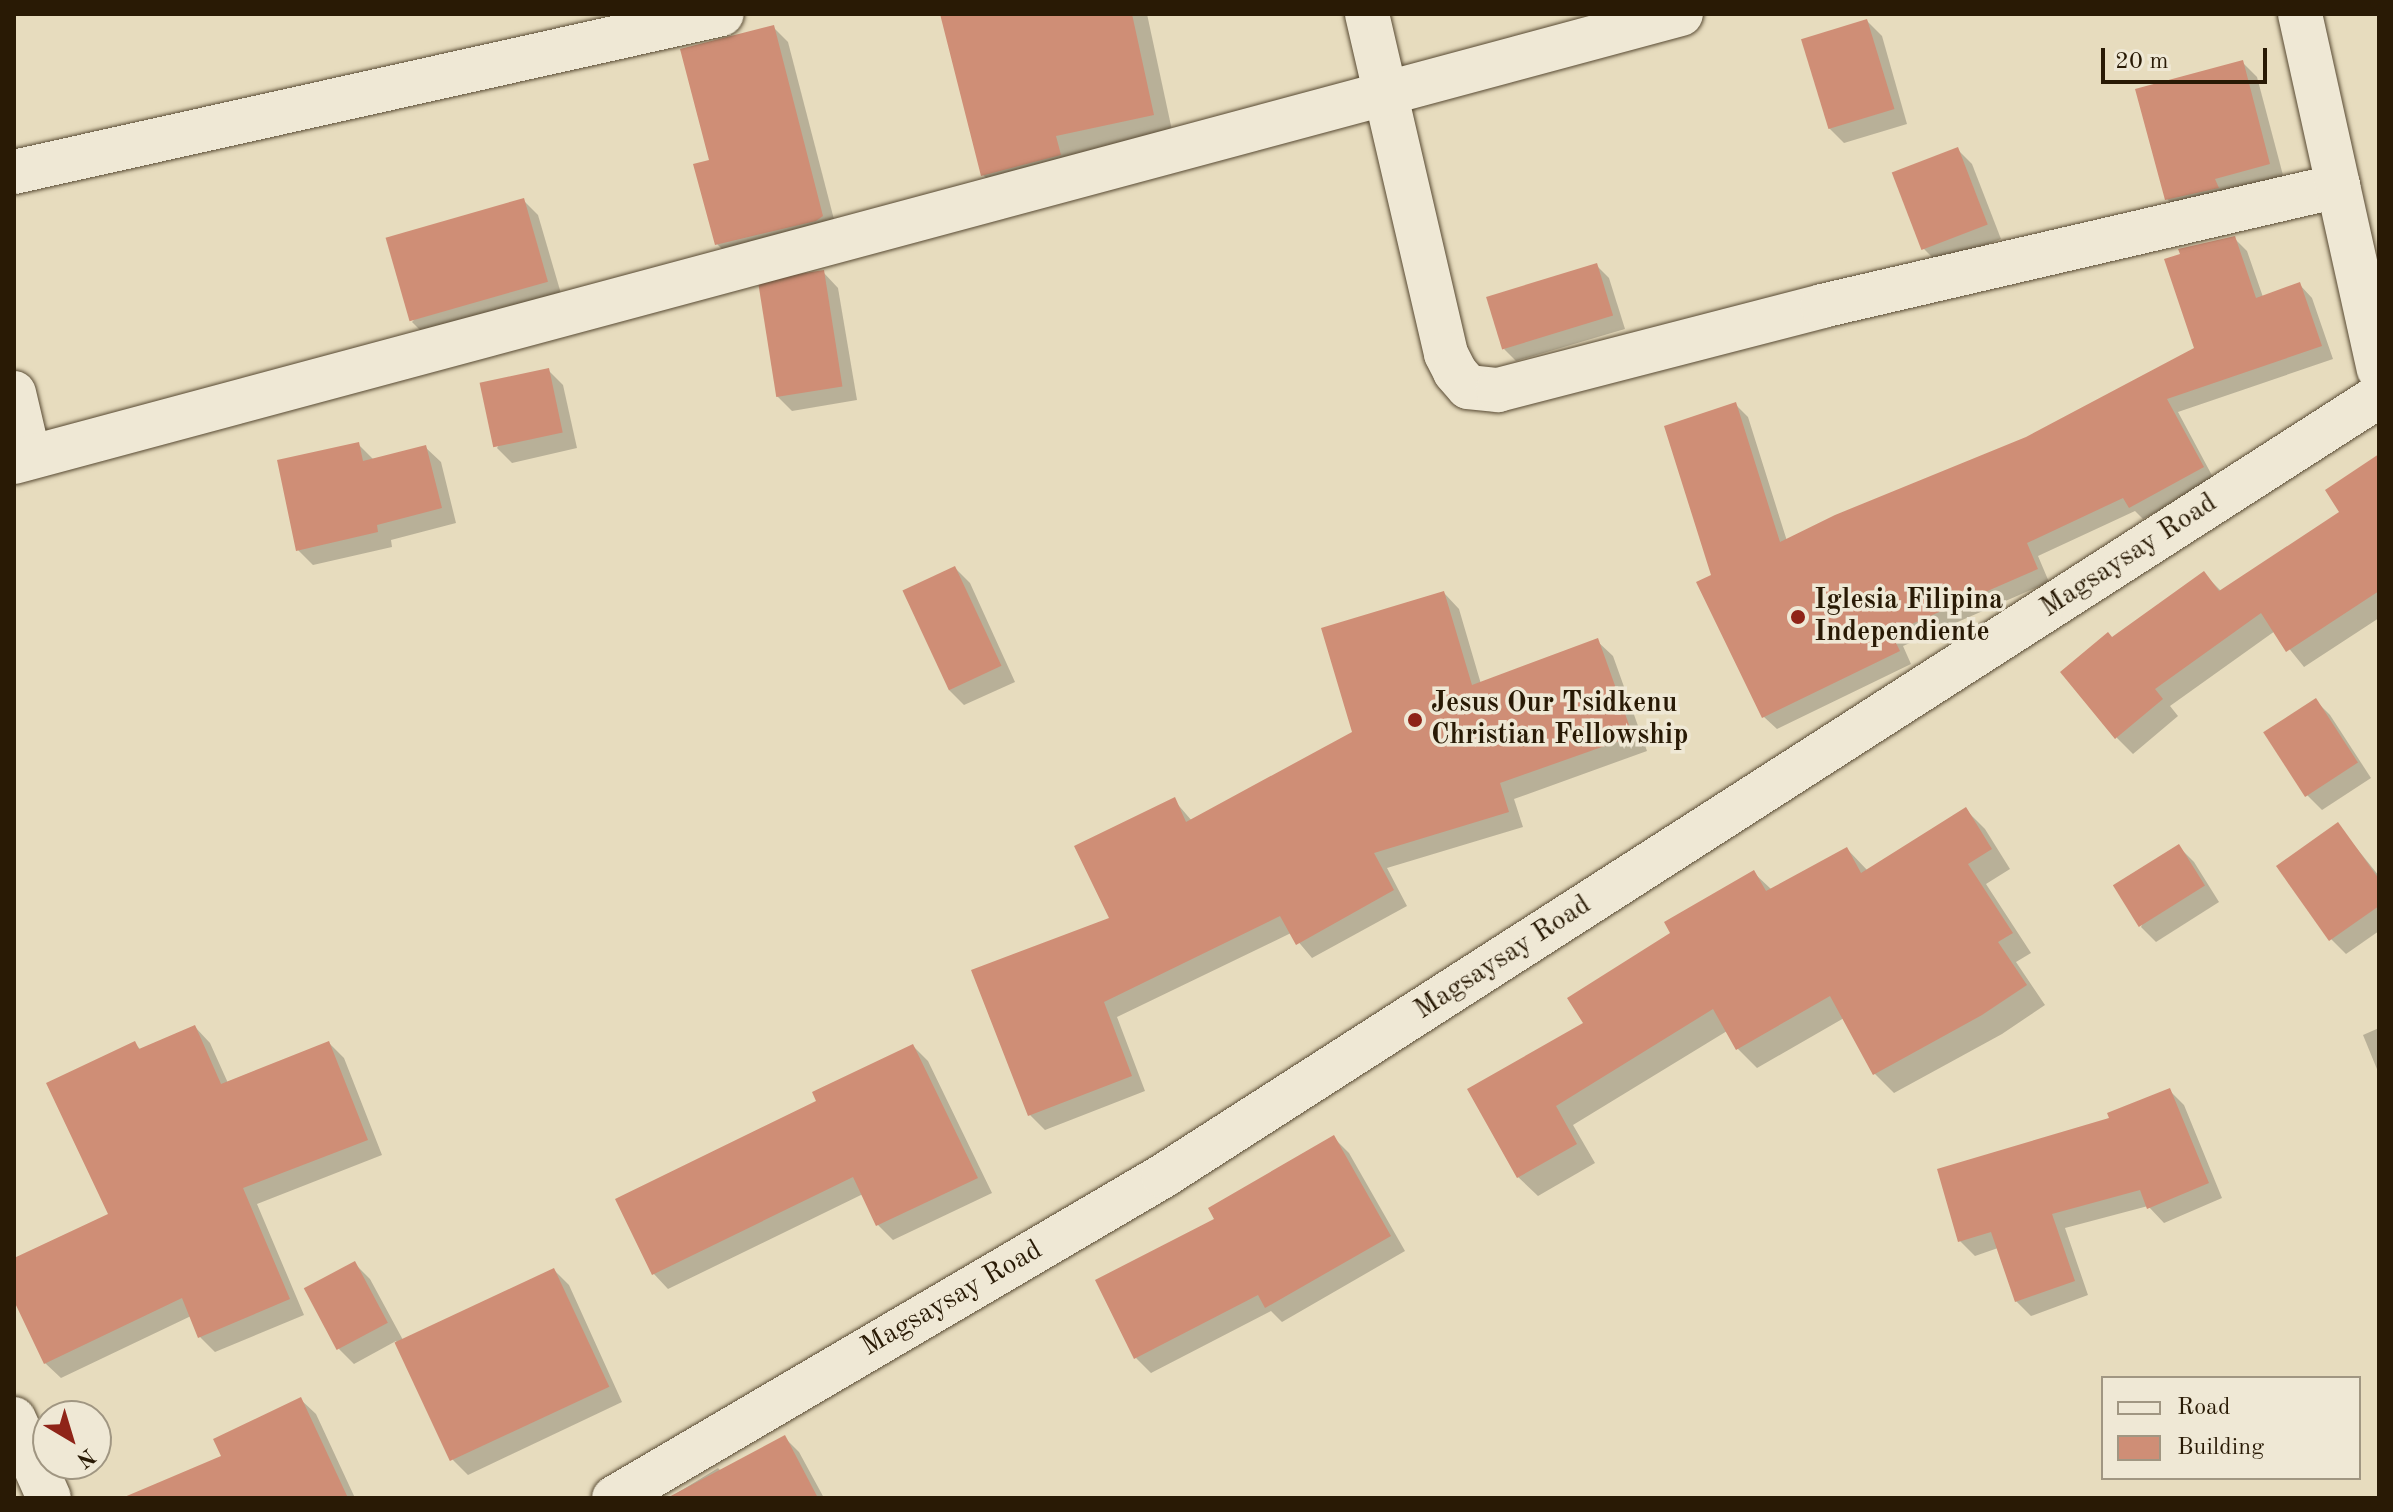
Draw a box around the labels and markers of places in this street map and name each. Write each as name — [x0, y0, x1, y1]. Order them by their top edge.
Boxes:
place label: Iglesia Filipina Independiente — [1814, 584, 2003, 650]
marker: Iglesia Filipina Independiente — [1789, 608, 1807, 626]
place label: Jesus Our Tsidkenu Christian Fellowship — [1431, 687, 1688, 753]
marker: Jesus Our Tsidkenu Christian Fellowship — [1406, 711, 1424, 729]

